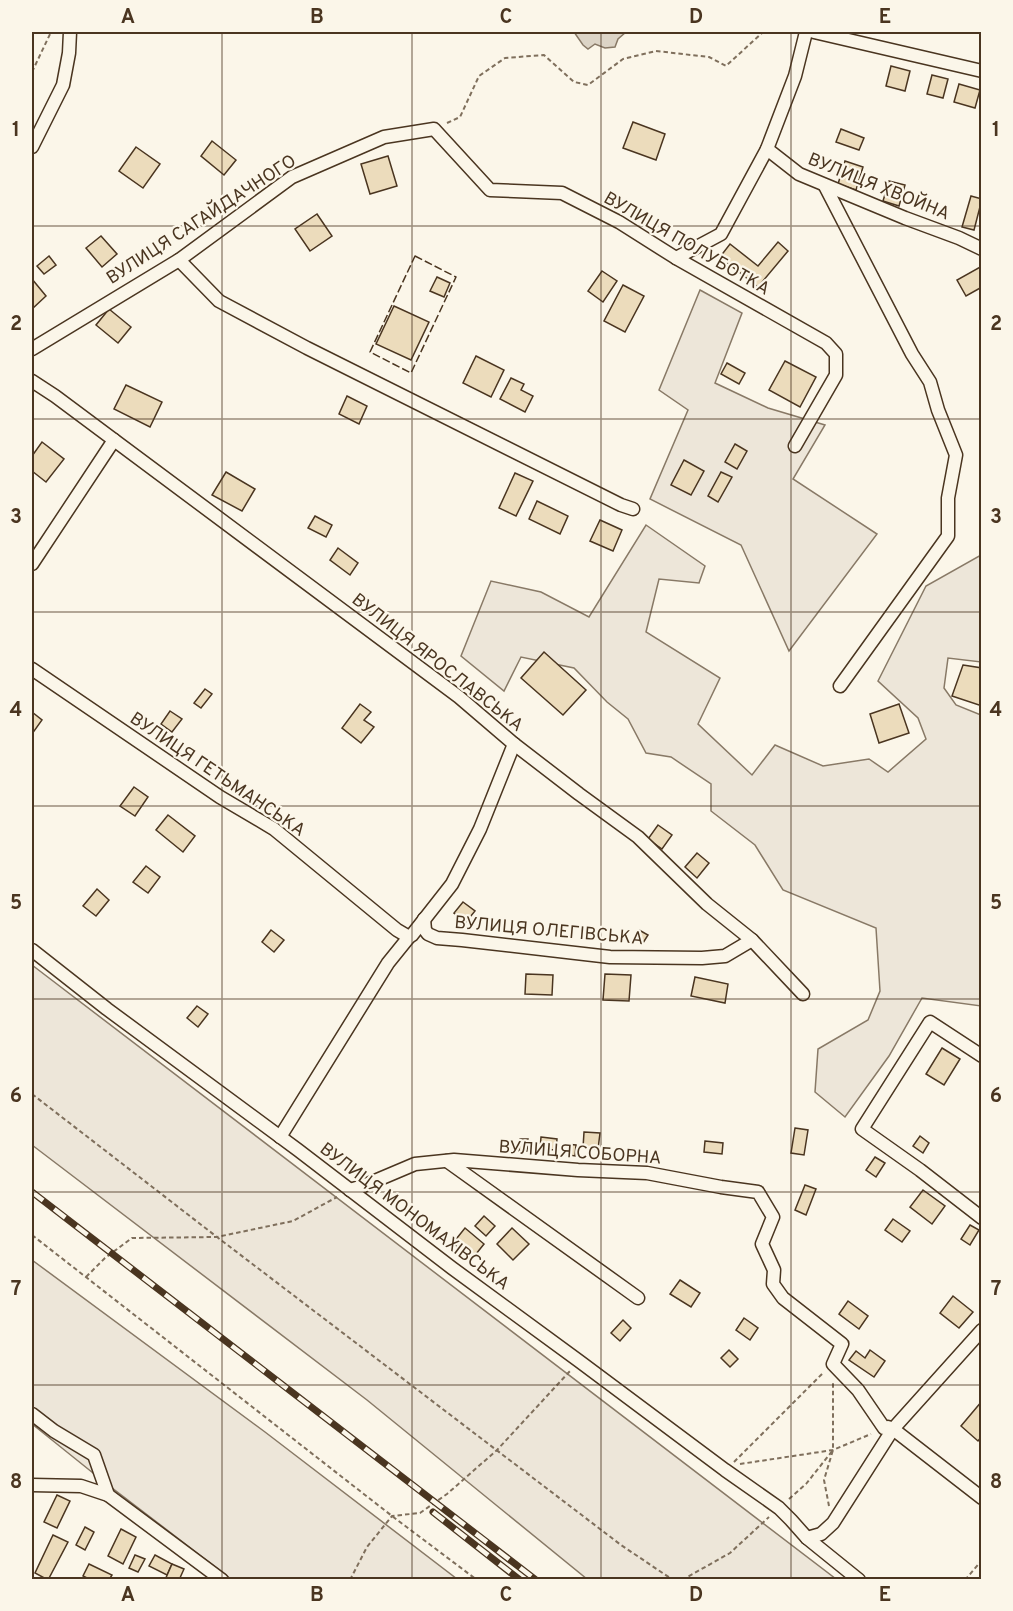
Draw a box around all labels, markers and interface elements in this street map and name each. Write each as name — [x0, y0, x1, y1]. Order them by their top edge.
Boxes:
text: A — [121, 5, 135, 31]
text: B — [310, 5, 324, 31]
text: C — [500, 5, 512, 31]
text: D — [689, 5, 703, 31]
text: E — [879, 5, 891, 31]
text: 1 — [12, 118, 20, 144]
text: 1 — [992, 118, 1000, 144]
street label: ВУЛИЦЯ ХВОЙНА — [804, 147, 953, 226]
street label: ВУЛИЦЯ САГАЙДАЧНОГО — [101, 149, 301, 290]
street label: ВУЛИЦЯ ПОЛУБОТКА — [599, 187, 773, 301]
text: 2 — [10, 312, 22, 338]
text: 2 — [990, 312, 1002, 338]
text: 3 — [10, 505, 22, 531]
text: 3 — [990, 505, 1002, 531]
street label: ВУЛИЦЯ ЯРОСЛАВСЬКА — [347, 589, 528, 737]
text: 4 — [10, 698, 22, 724]
text: 4 — [990, 698, 1002, 724]
street label: ВУЛИЦЯ ГЕТЬМАНСЬКА — [125, 708, 309, 843]
text: 5 — [10, 891, 22, 917]
text: 5 — [990, 891, 1002, 917]
street label: ВУЛИЦЯ ОЛЕГІВСЬКА — [453, 912, 644, 951]
text: 6 — [10, 1084, 22, 1110]
text: 6 — [990, 1084, 1002, 1110]
street label: ВУЛИЦЯ СОБОРНА — [498, 1136, 662, 1171]
street label: ВУЛИЦЯ МОНОМАХІВСЬКА — [315, 1138, 514, 1296]
text: 7 — [11, 1277, 21, 1303]
text: 7 — [991, 1277, 1001, 1303]
text: 8 — [10, 1470, 22, 1496]
text: 8 — [990, 1470, 1002, 1496]
text: A — [121, 1583, 135, 1609]
text: B — [310, 1583, 324, 1609]
text: C — [500, 1583, 512, 1609]
text: D — [689, 1583, 703, 1609]
text: E — [879, 1583, 891, 1609]

